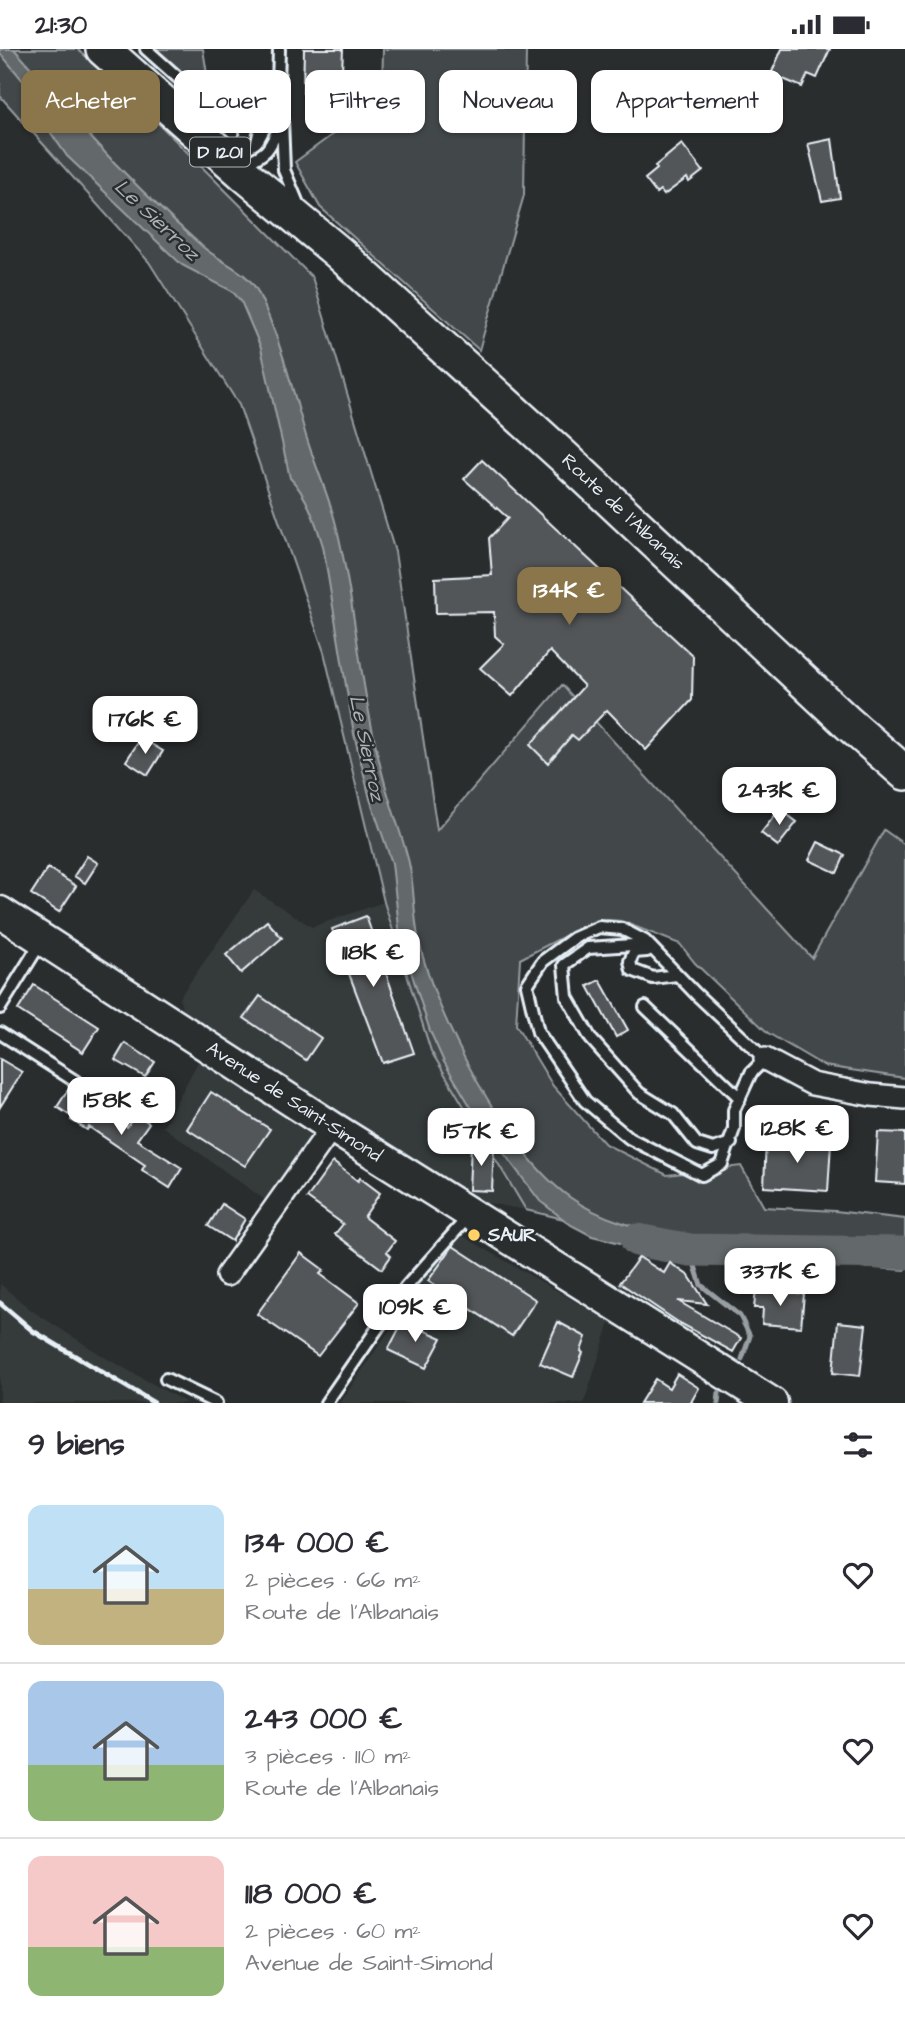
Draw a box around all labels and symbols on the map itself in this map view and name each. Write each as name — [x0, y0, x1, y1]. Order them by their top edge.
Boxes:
road number: D 1201 — [190, 137, 250, 167]
water label: Le Sierroz — [108, 173, 207, 268]
street label: Route de l'Albanais — [555, 447, 691, 577]
pin: 134K € — [512, 567, 626, 627]
water label: Le Sierroz — [342, 692, 393, 805]
pin: 176K € — [88, 697, 202, 756]
pin: 243K € — [722, 767, 836, 827]
pin: 118K € — [316, 929, 430, 989]
street label: Avenue de Saint-Simond — [201, 1035, 387, 1169]
pin: 158K € — [64, 1077, 178, 1137]
pin: 128K € — [740, 1105, 854, 1165]
pin: 157K € — [424, 1109, 538, 1168]
place label: SAUR — [487, 1222, 537, 1249]
marker: SAUR — [466, 1227, 482, 1243]
pin: 337K € — [723, 1249, 837, 1308]
pin: 109K € — [358, 1285, 472, 1344]

